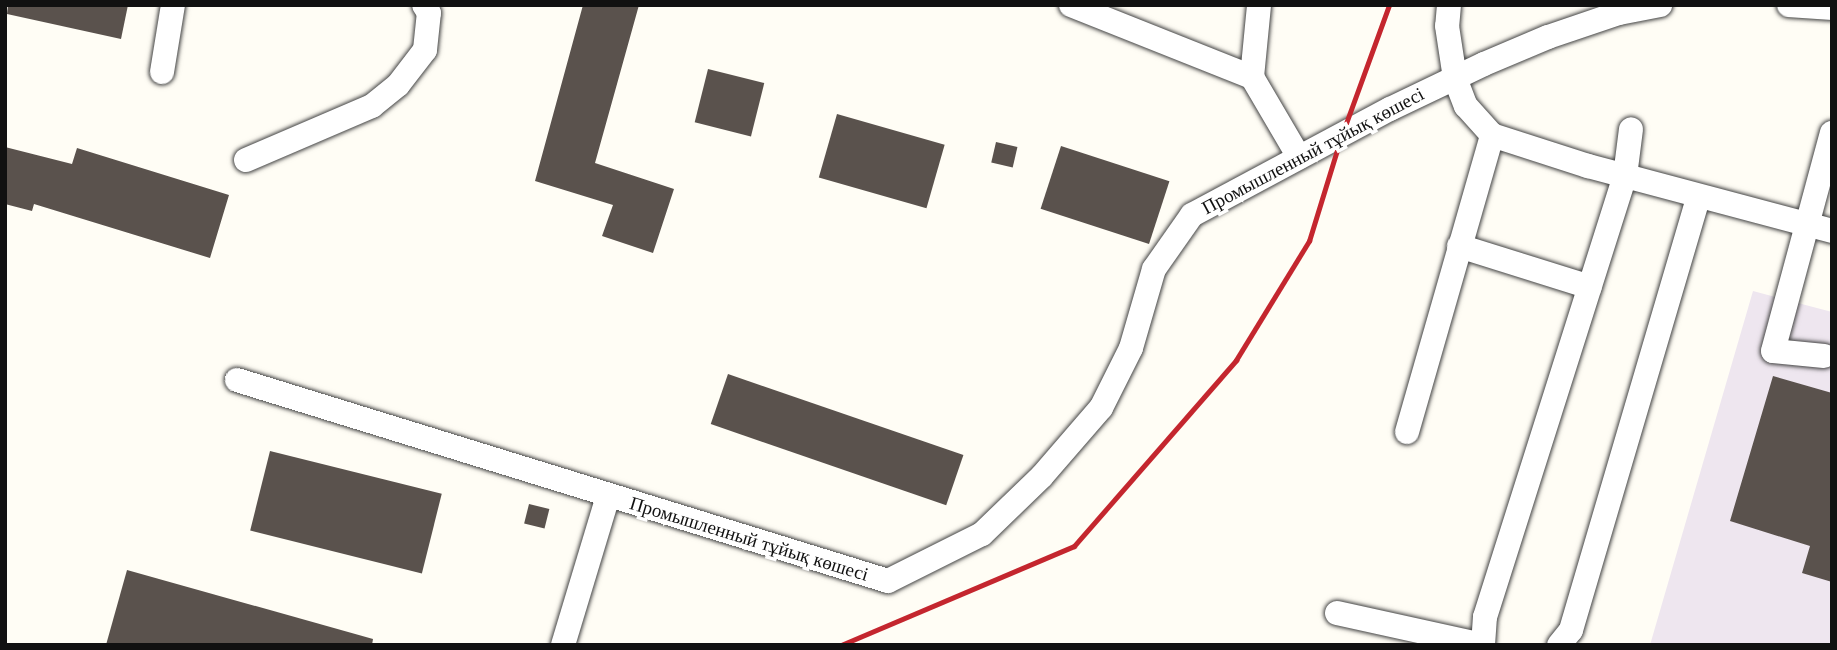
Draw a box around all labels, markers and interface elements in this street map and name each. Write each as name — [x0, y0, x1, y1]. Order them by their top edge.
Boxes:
street label: Промышленный тұйық көшесі — [1198, 83, 1428, 219]
street label: Промышленный тұйық көшесі — [627, 492, 871, 586]

